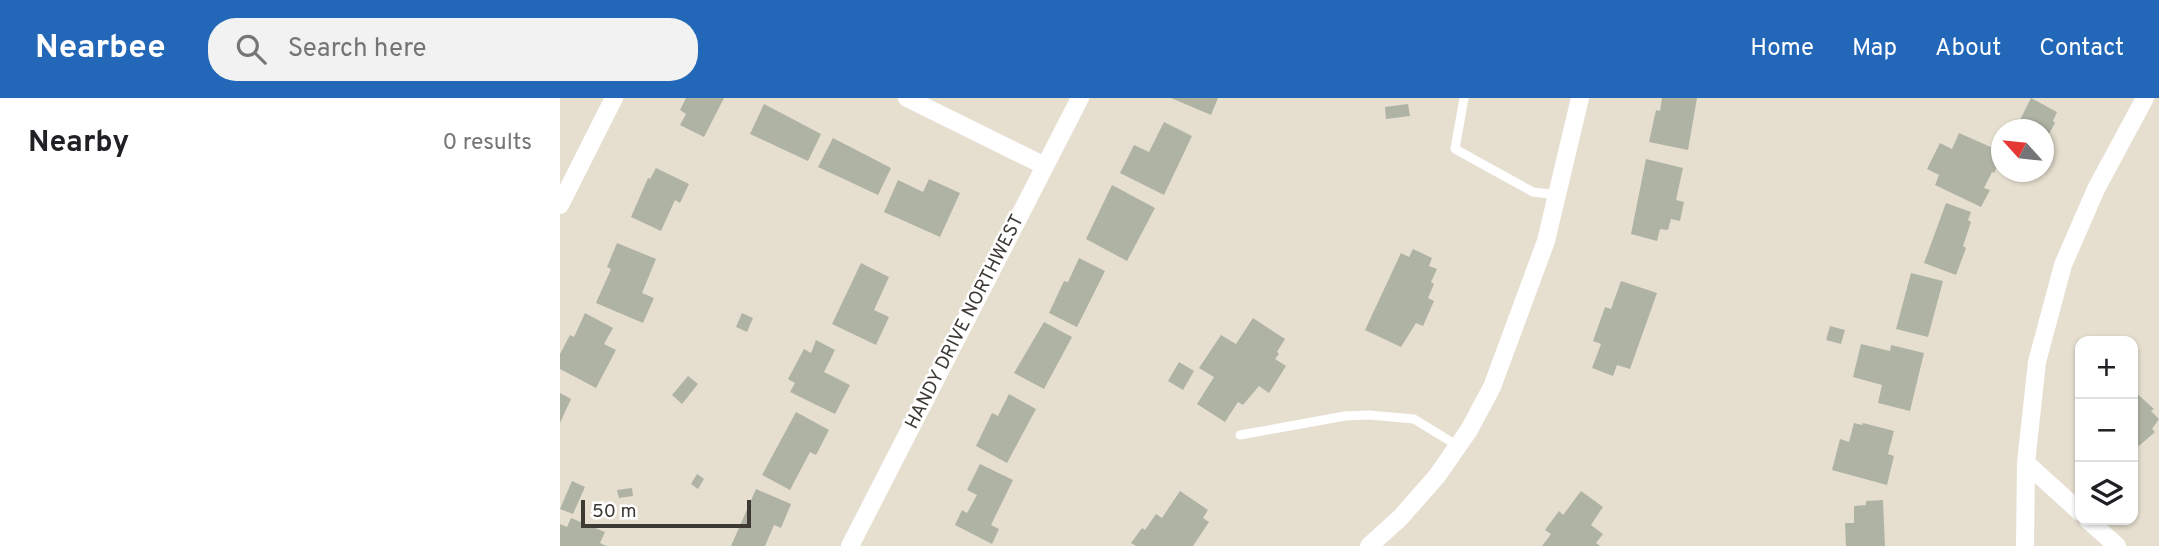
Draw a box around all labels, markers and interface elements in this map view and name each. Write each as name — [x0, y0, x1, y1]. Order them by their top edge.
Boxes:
search box — [208, 18, 698, 81]
text: Nearbee — [35, 28, 166, 70]
icon: search — [232, 30, 270, 68]
text: Search here — [288, 33, 427, 66]
text: Home — [1750, 34, 1814, 64]
text: Map — [1852, 34, 1897, 64]
text: About — [1935, 34, 2001, 64]
text: Contact — [2039, 34, 2124, 64]
north arrow — [1991, 119, 2054, 182]
text: Nearby — [28, 125, 129, 162]
text: 0 results — [443, 129, 532, 158]
street label: HANDY DRIVE NORTHWEST — [900, 211, 1030, 433]
map controls — [2075, 336, 2138, 525]
button: + — [2075, 336, 2138, 399]
button: − — [2075, 399, 2138, 462]
button: layers — [2075, 462, 2138, 525]
scale bar — [581, 497, 751, 529]
text: 50 m — [592, 500, 637, 524]

